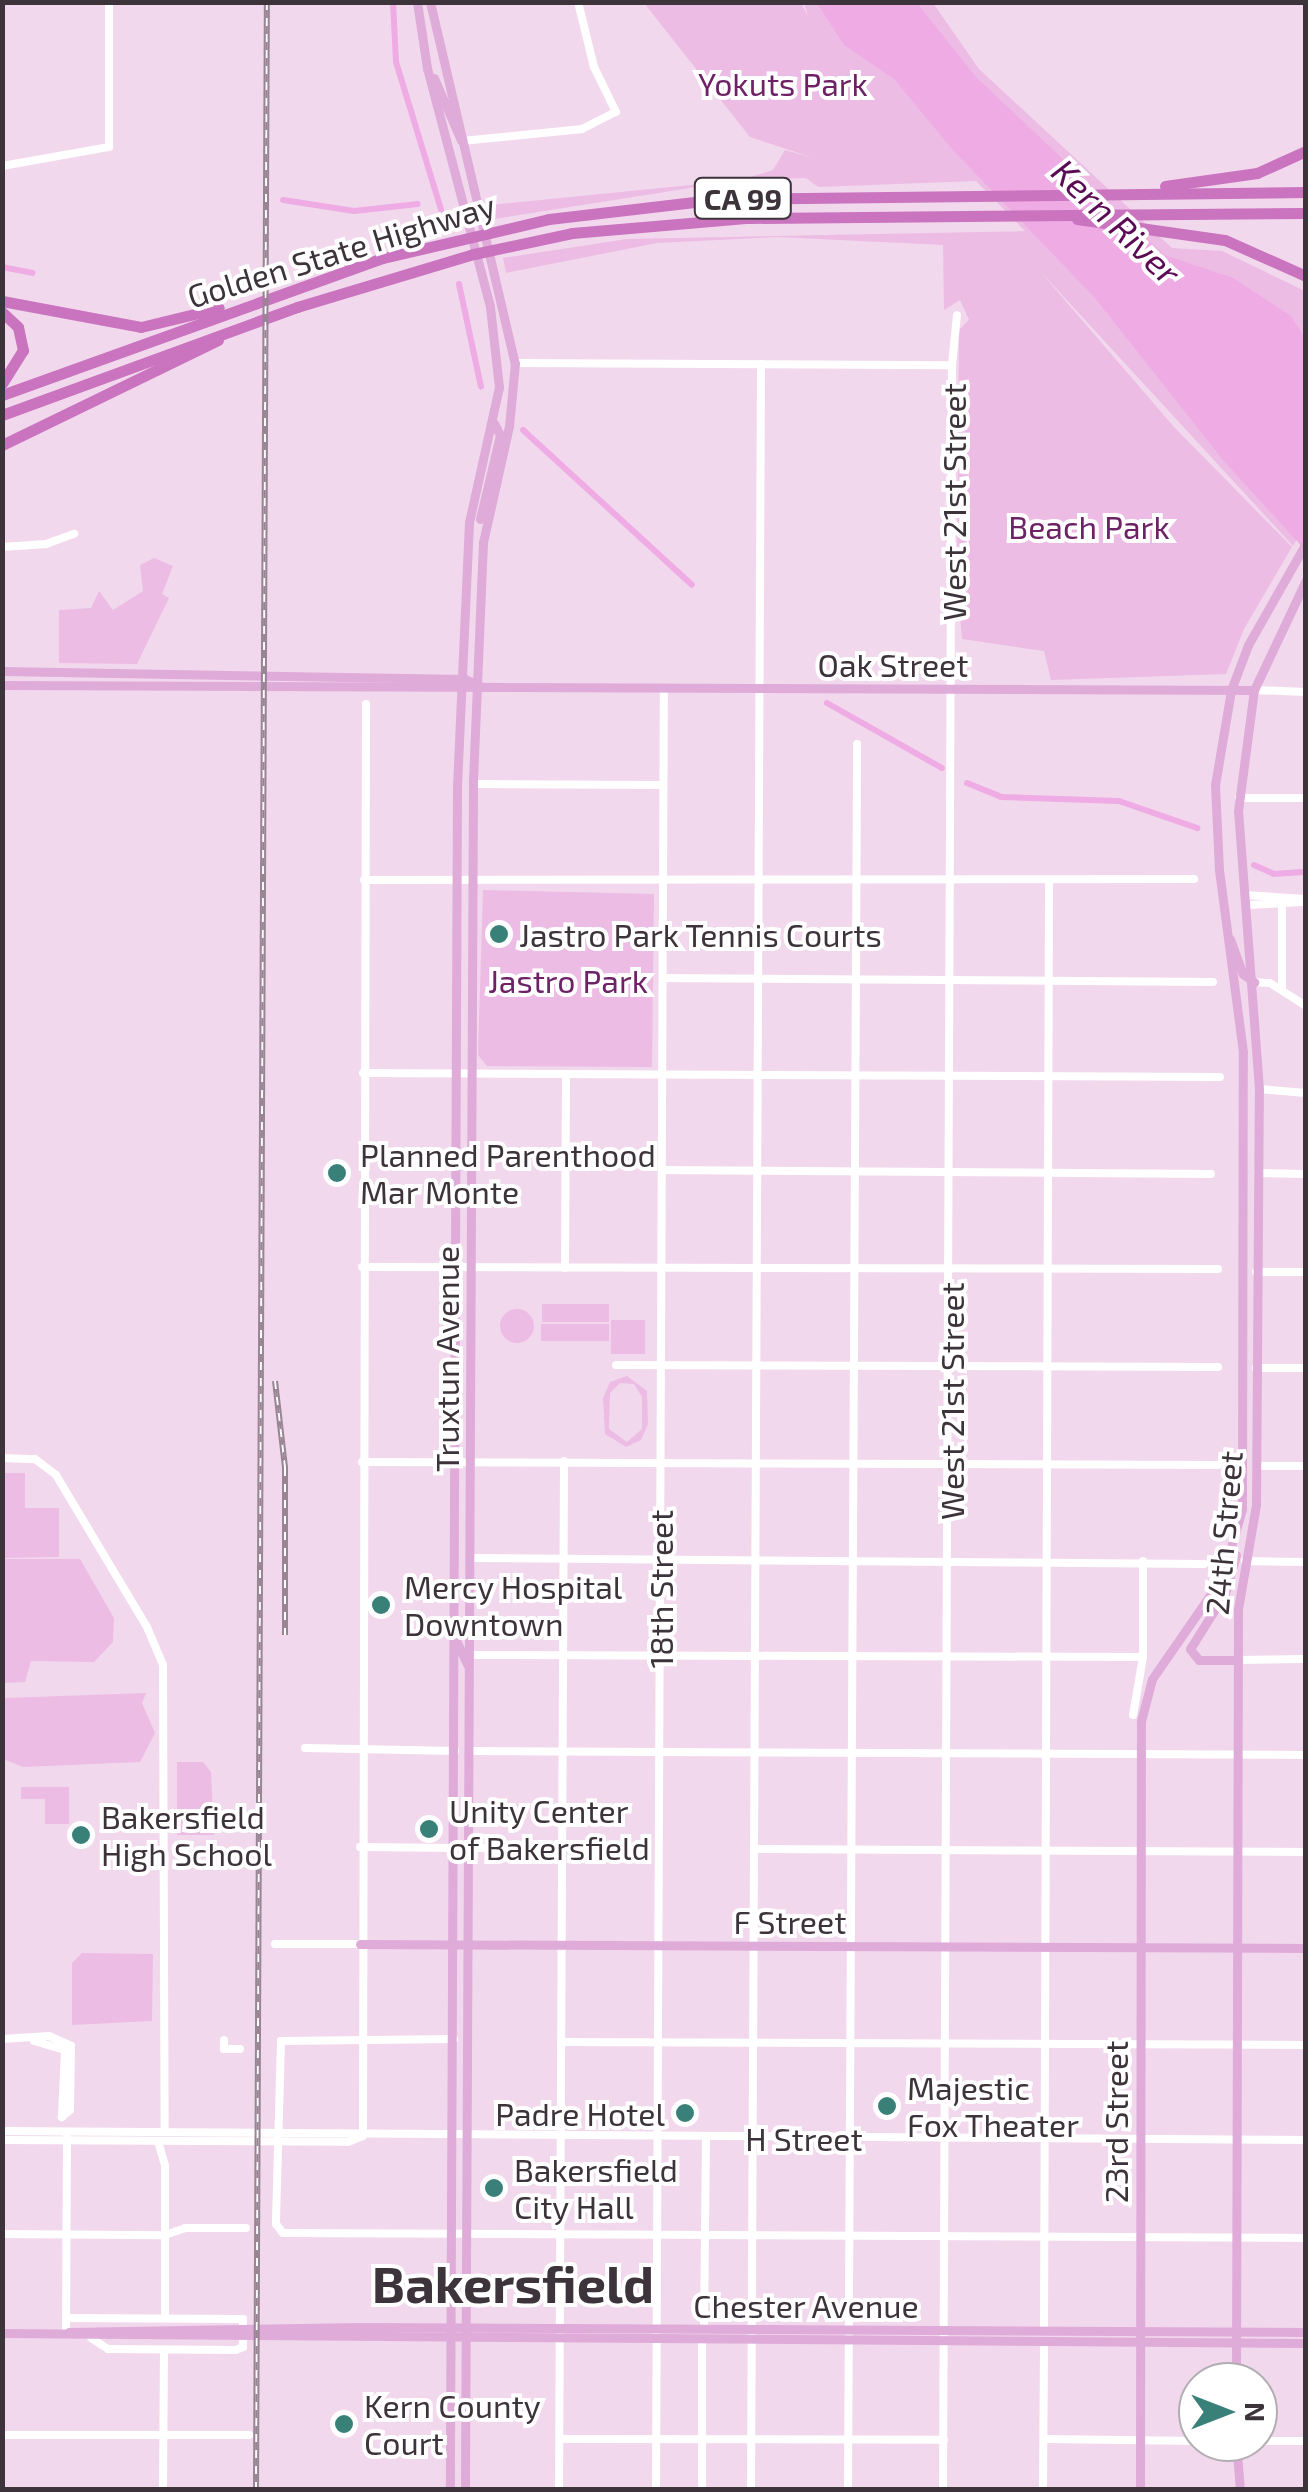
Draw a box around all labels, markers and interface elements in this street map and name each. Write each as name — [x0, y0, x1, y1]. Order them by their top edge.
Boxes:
park label: Yokuts Park — [698, 64, 868, 102]
water label: Kern River — [1044, 149, 1190, 293]
road number: CA 99 — [693, 173, 793, 223]
street label: Golden State Highway — [183, 185, 499, 315]
street label: West 21st Street — [934, 383, 972, 621]
park label: Beach Park — [1008, 507, 1170, 545]
street label: Oak Street — [817, 645, 969, 683]
place label: Jastro Park Tennis Courts — [519, 915, 883, 953]
marker: Jastro Park Tennis Courts — [488, 923, 510, 945]
park label: Jastro Park — [488, 961, 648, 999]
place label: Planned Parenthood Mar Monte — [360, 1136, 656, 1211]
marker: Planned Parenthood Mar Monte — [324, 1160, 350, 1186]
street label: Truxtun Avenue — [427, 1246, 465, 1472]
street label: West 21st Street — [932, 1282, 970, 1520]
street label: 24th Street — [1197, 1449, 1249, 1617]
street label: 18th Street — [641, 1509, 679, 1669]
place label: Mercy Hospital Downtown — [404, 1568, 623, 1643]
marker: Mercy Hospital Downtown — [368, 1592, 394, 1618]
place label: Unity Center of Bakersfield — [449, 1792, 650, 1867]
place label: Bakersfield High School — [101, 1798, 272, 1873]
marker: Unity Center of Bakersfield — [418, 1818, 440, 1840]
marker: Bakersfield High School — [70, 1824, 92, 1846]
street label: F Street — [733, 1902, 847, 1940]
street label: 23rd Street — [1096, 2041, 1134, 2203]
place label: Majestic Fox Theater — [907, 2069, 1080, 2144]
place label: Padre Hotel — [495, 2094, 665, 2132]
marker: Majestic Fox Theater — [876, 2095, 898, 2117]
marker: Padre Hotel — [674, 2102, 696, 2124]
street label: H Street — [745, 2119, 863, 2157]
place label: Bakersfield City Hall — [514, 2151, 678, 2226]
marker: Bakersfield City Hall — [483, 2177, 505, 2199]
district label: Bakersfield — [372, 2252, 654, 2314]
street label: Chester Avenue — [693, 2286, 919, 2324]
north arrow — [1178, 2362, 1278, 2462]
place label: Kern County Court — [364, 2387, 541, 2462]
text: N — [1239, 2402, 1273, 2422]
marker: Kern County Court — [333, 2413, 355, 2435]

